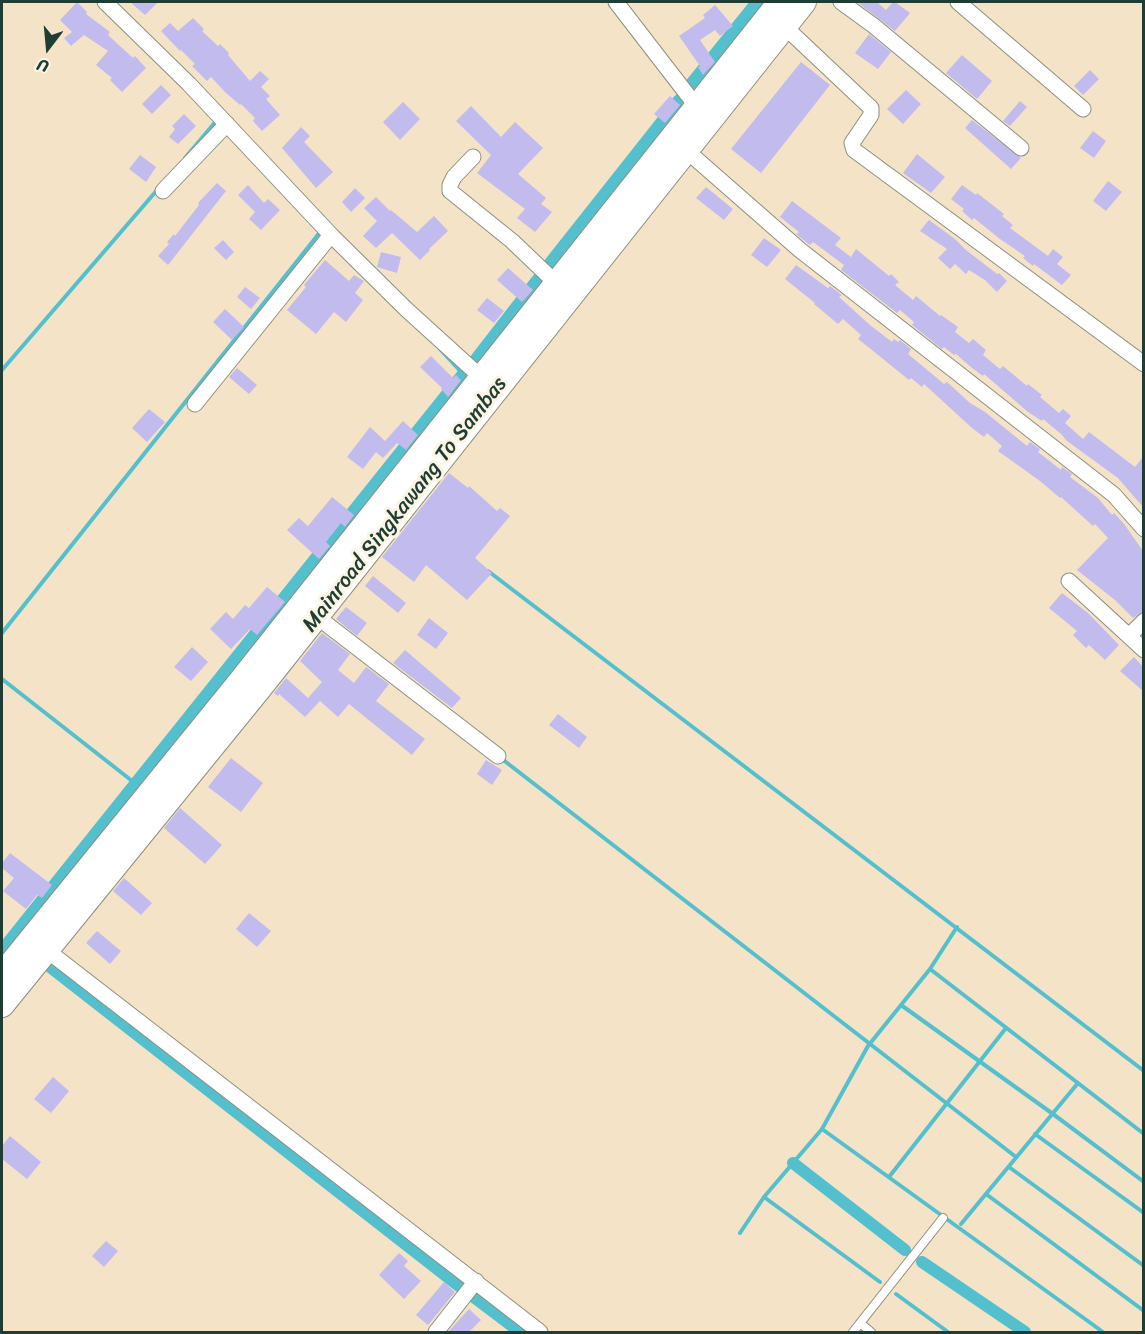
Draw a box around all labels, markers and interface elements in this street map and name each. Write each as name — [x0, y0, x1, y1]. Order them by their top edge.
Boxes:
north arrow — [18, 18, 78, 78]
text: U — [34, 50, 52, 81]
street label: Mainroad Singkawang To Sambas — [297, 372, 513, 638]

